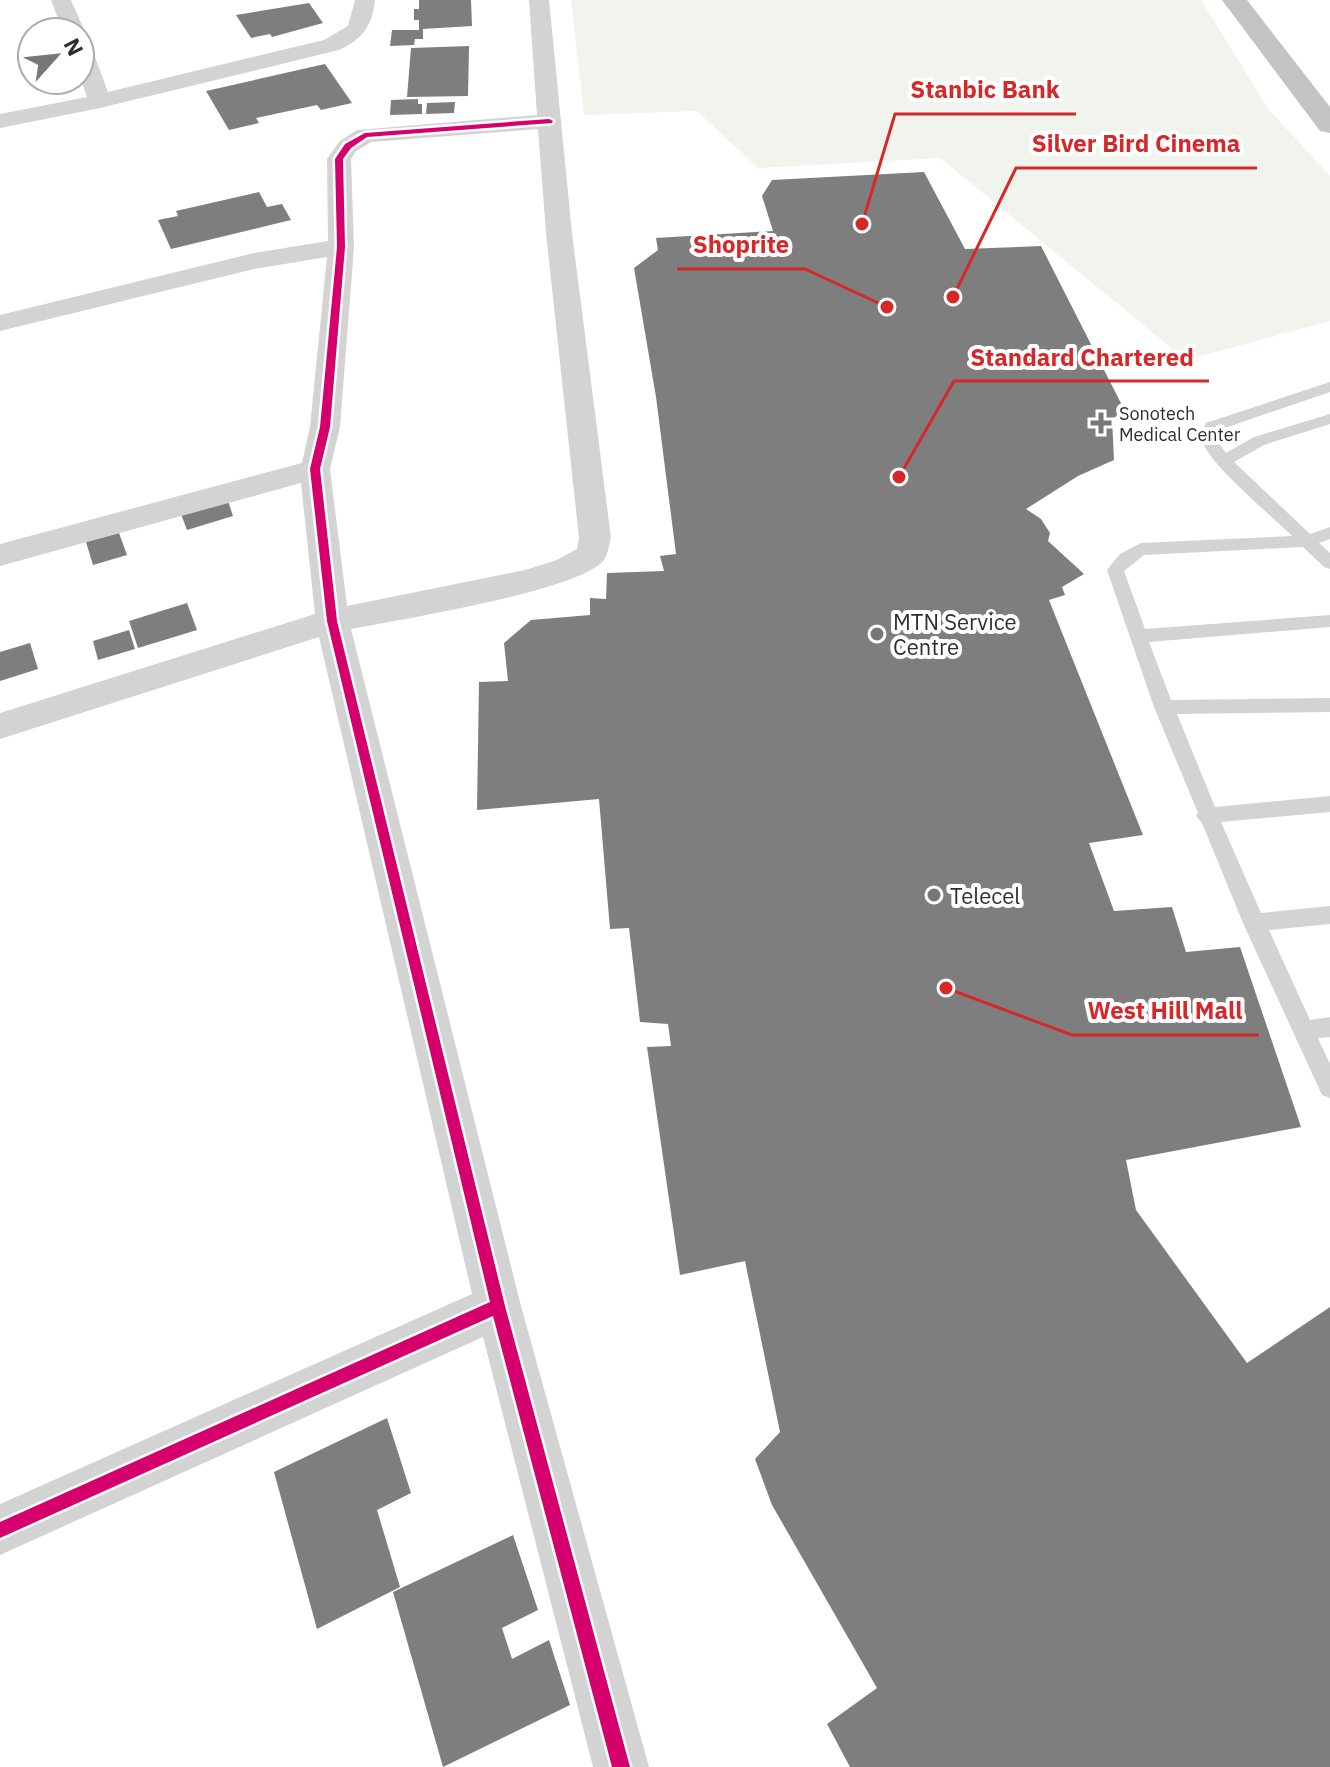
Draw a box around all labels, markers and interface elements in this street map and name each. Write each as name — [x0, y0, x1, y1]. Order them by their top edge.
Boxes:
north arrow — [16, 16, 96, 96]
text: N — [58, 33, 91, 60]
callout: Stanbic Bank — [895, 66, 1076, 114]
text: Stanbic Bank — [910, 73, 1060, 105]
callout: Silver Bird Cinema — [1016, 120, 1257, 168]
text: Silver Bird Cinema — [1032, 127, 1240, 159]
callout: Shoprite — [677, 221, 805, 269]
text: Shoprite — [693, 228, 789, 260]
callout: Standard Chartered — [954, 333, 1209, 381]
text: Standard Chartered — [970, 341, 1194, 373]
place label: Sonotech Medical Center — [1119, 402, 1241, 446]
marker: Sonotech Medical Center — [1090, 412, 1112, 434]
place label: MTN Service Centre — [893, 607, 1017, 661]
marker: MTN Service Centre — [868, 625, 886, 643]
place label: Telecel — [950, 881, 1020, 910]
marker: Telecel — [925, 886, 943, 904]
callout: West Hill Mall — [1072, 987, 1259, 1035]
text: West Hill Mall — [1088, 994, 1242, 1026]

